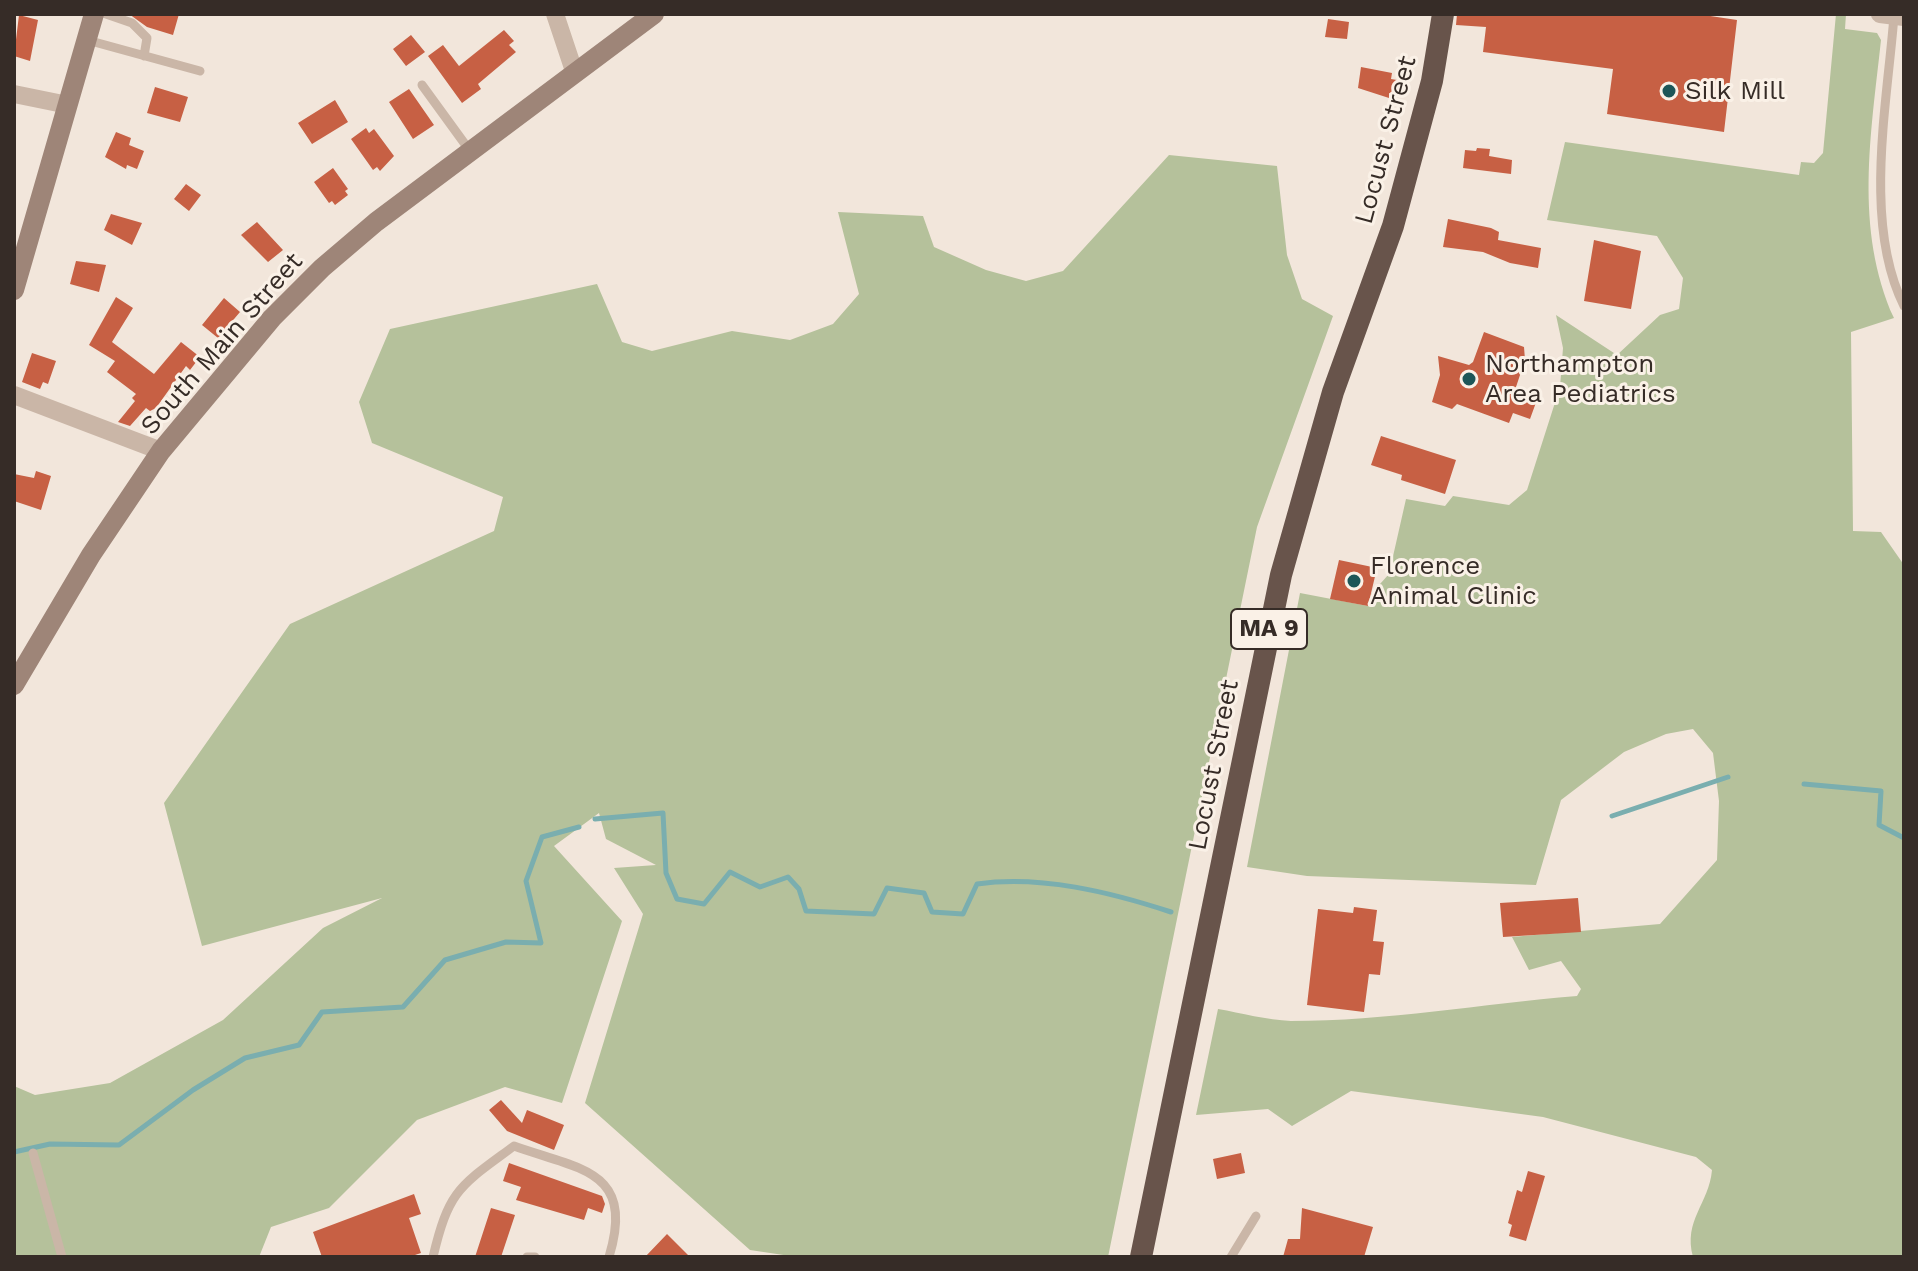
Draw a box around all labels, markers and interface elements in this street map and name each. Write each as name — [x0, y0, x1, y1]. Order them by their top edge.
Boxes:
street label: Locust Street — [1349, 52, 1423, 228]
place label: Silk Mill — [1685, 75, 1785, 107]
marker: Silk Mill — [1660, 82, 1678, 100]
street label: South Main Street — [134, 247, 310, 441]
place label: Northampton Area Pediatrics — [1485, 348, 1676, 410]
marker: Northampton Area Pediatrics — [1460, 370, 1478, 388]
place label: Florence Animal Clinic — [1370, 550, 1537, 612]
marker: Florence Animal Clinic — [1345, 572, 1363, 590]
road number: MA 9 — [1231, 609, 1307, 649]
street label: Locust Street — [1182, 677, 1246, 853]

